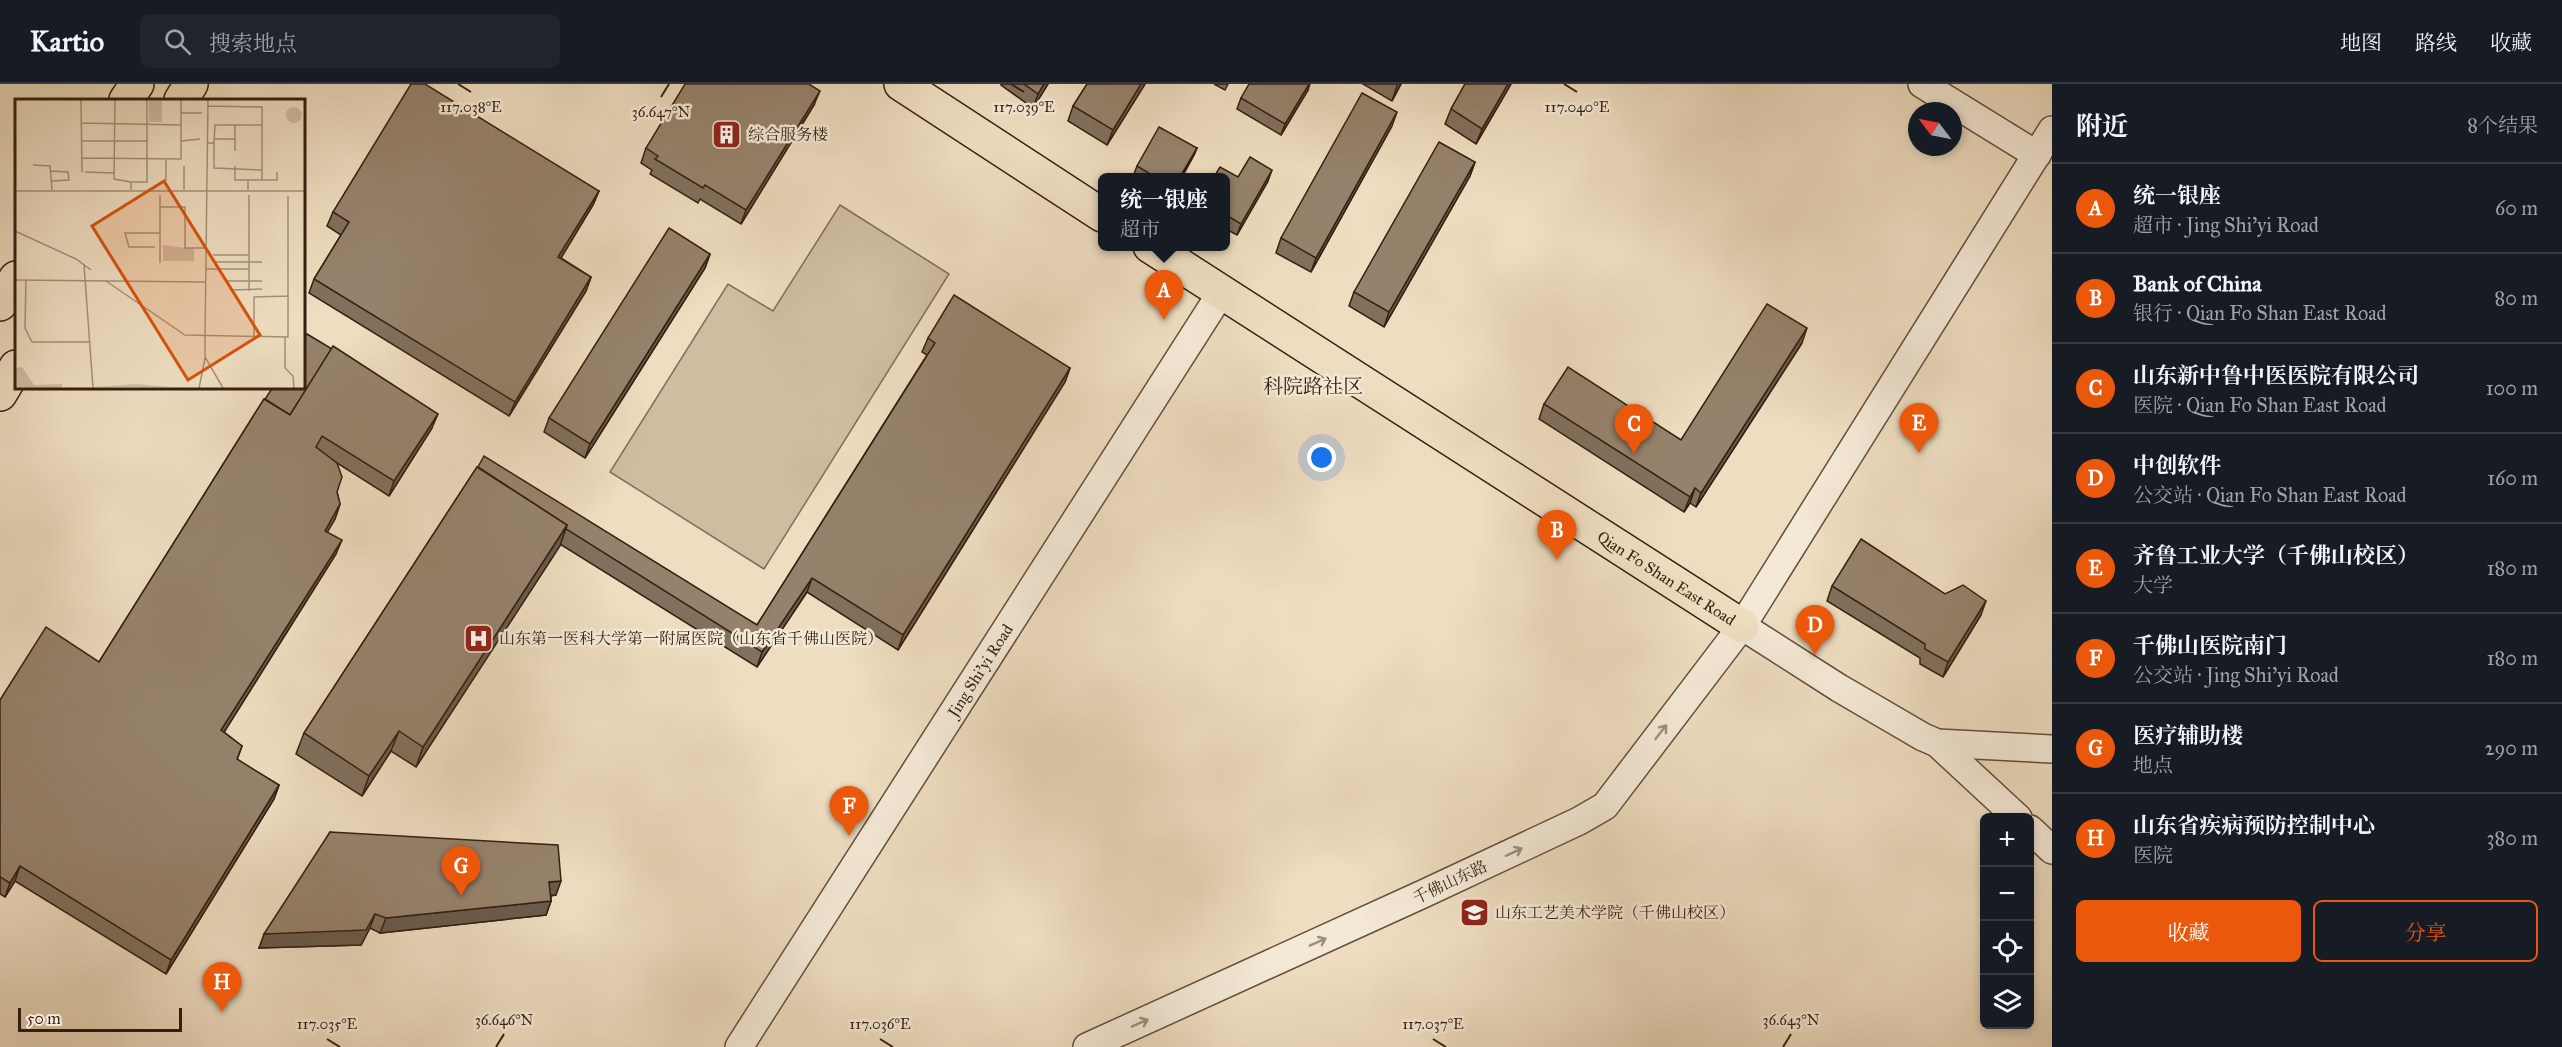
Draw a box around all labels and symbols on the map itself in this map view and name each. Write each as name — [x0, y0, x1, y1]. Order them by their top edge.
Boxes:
text: 117.038°E — [440, 98, 502, 116]
text: 117.039°E — [993, 98, 1055, 116]
text: 117.040°E — [1545, 98, 1610, 116]
inset map — [15, 99, 304, 388]
north arrow — [1908, 102, 1962, 156]
text: 36.647°N — [632, 103, 690, 121]
building icon: 综合服务楼 — [711, 118, 743, 150]
place label: 综合服务楼 — [748, 125, 828, 144]
pin: A — [1144, 270, 1184, 320]
district label: 科院路社区 — [1263, 374, 1363, 398]
pin: C — [1614, 404, 1654, 454]
pin: E — [1900, 404, 1938, 453]
your location — [1307, 443, 1336, 472]
pin: B — [1538, 510, 1576, 560]
street label: Qian Fo Shan East Road — [1594, 526, 1739, 629]
pin: D — [1796, 606, 1834, 655]
street label: Jing Shi'yi Road — [942, 620, 1016, 723]
hospital icon: 山东第一医科大学第一附属医院（山东省千佛山医院） — [462, 622, 494, 654]
place label: 山东第一医科大学第一附属医院（山东省千佛山医院） — [499, 629, 883, 648]
one-way arrow — [1655, 724, 1667, 740]
pin: F — [830, 786, 868, 836]
one-way arrow — [1504, 845, 1522, 857]
pin: G — [442, 846, 480, 896]
street label: 千佛山东路 — [1410, 856, 1490, 908]
school or university icon: 山东工艺美术学院（千佛山校区） — [1458, 896, 1490, 928]
place label: 山东工艺美术学院（千佛山校区） — [1495, 903, 1735, 922]
one-way arrow — [1308, 936, 1326, 948]
pin: H — [202, 962, 242, 1012]
scale bar — [18, 1005, 182, 1032]
text: 36.646°N — [475, 1011, 534, 1029]
text: 36.643°N — [1762, 1011, 1820, 1029]
text: 117.035°E — [297, 1015, 358, 1033]
text: 117.036°E — [849, 1015, 911, 1033]
text: 117.037°E — [1402, 1015, 1464, 1033]
one-way arrow — [1130, 1017, 1149, 1028]

